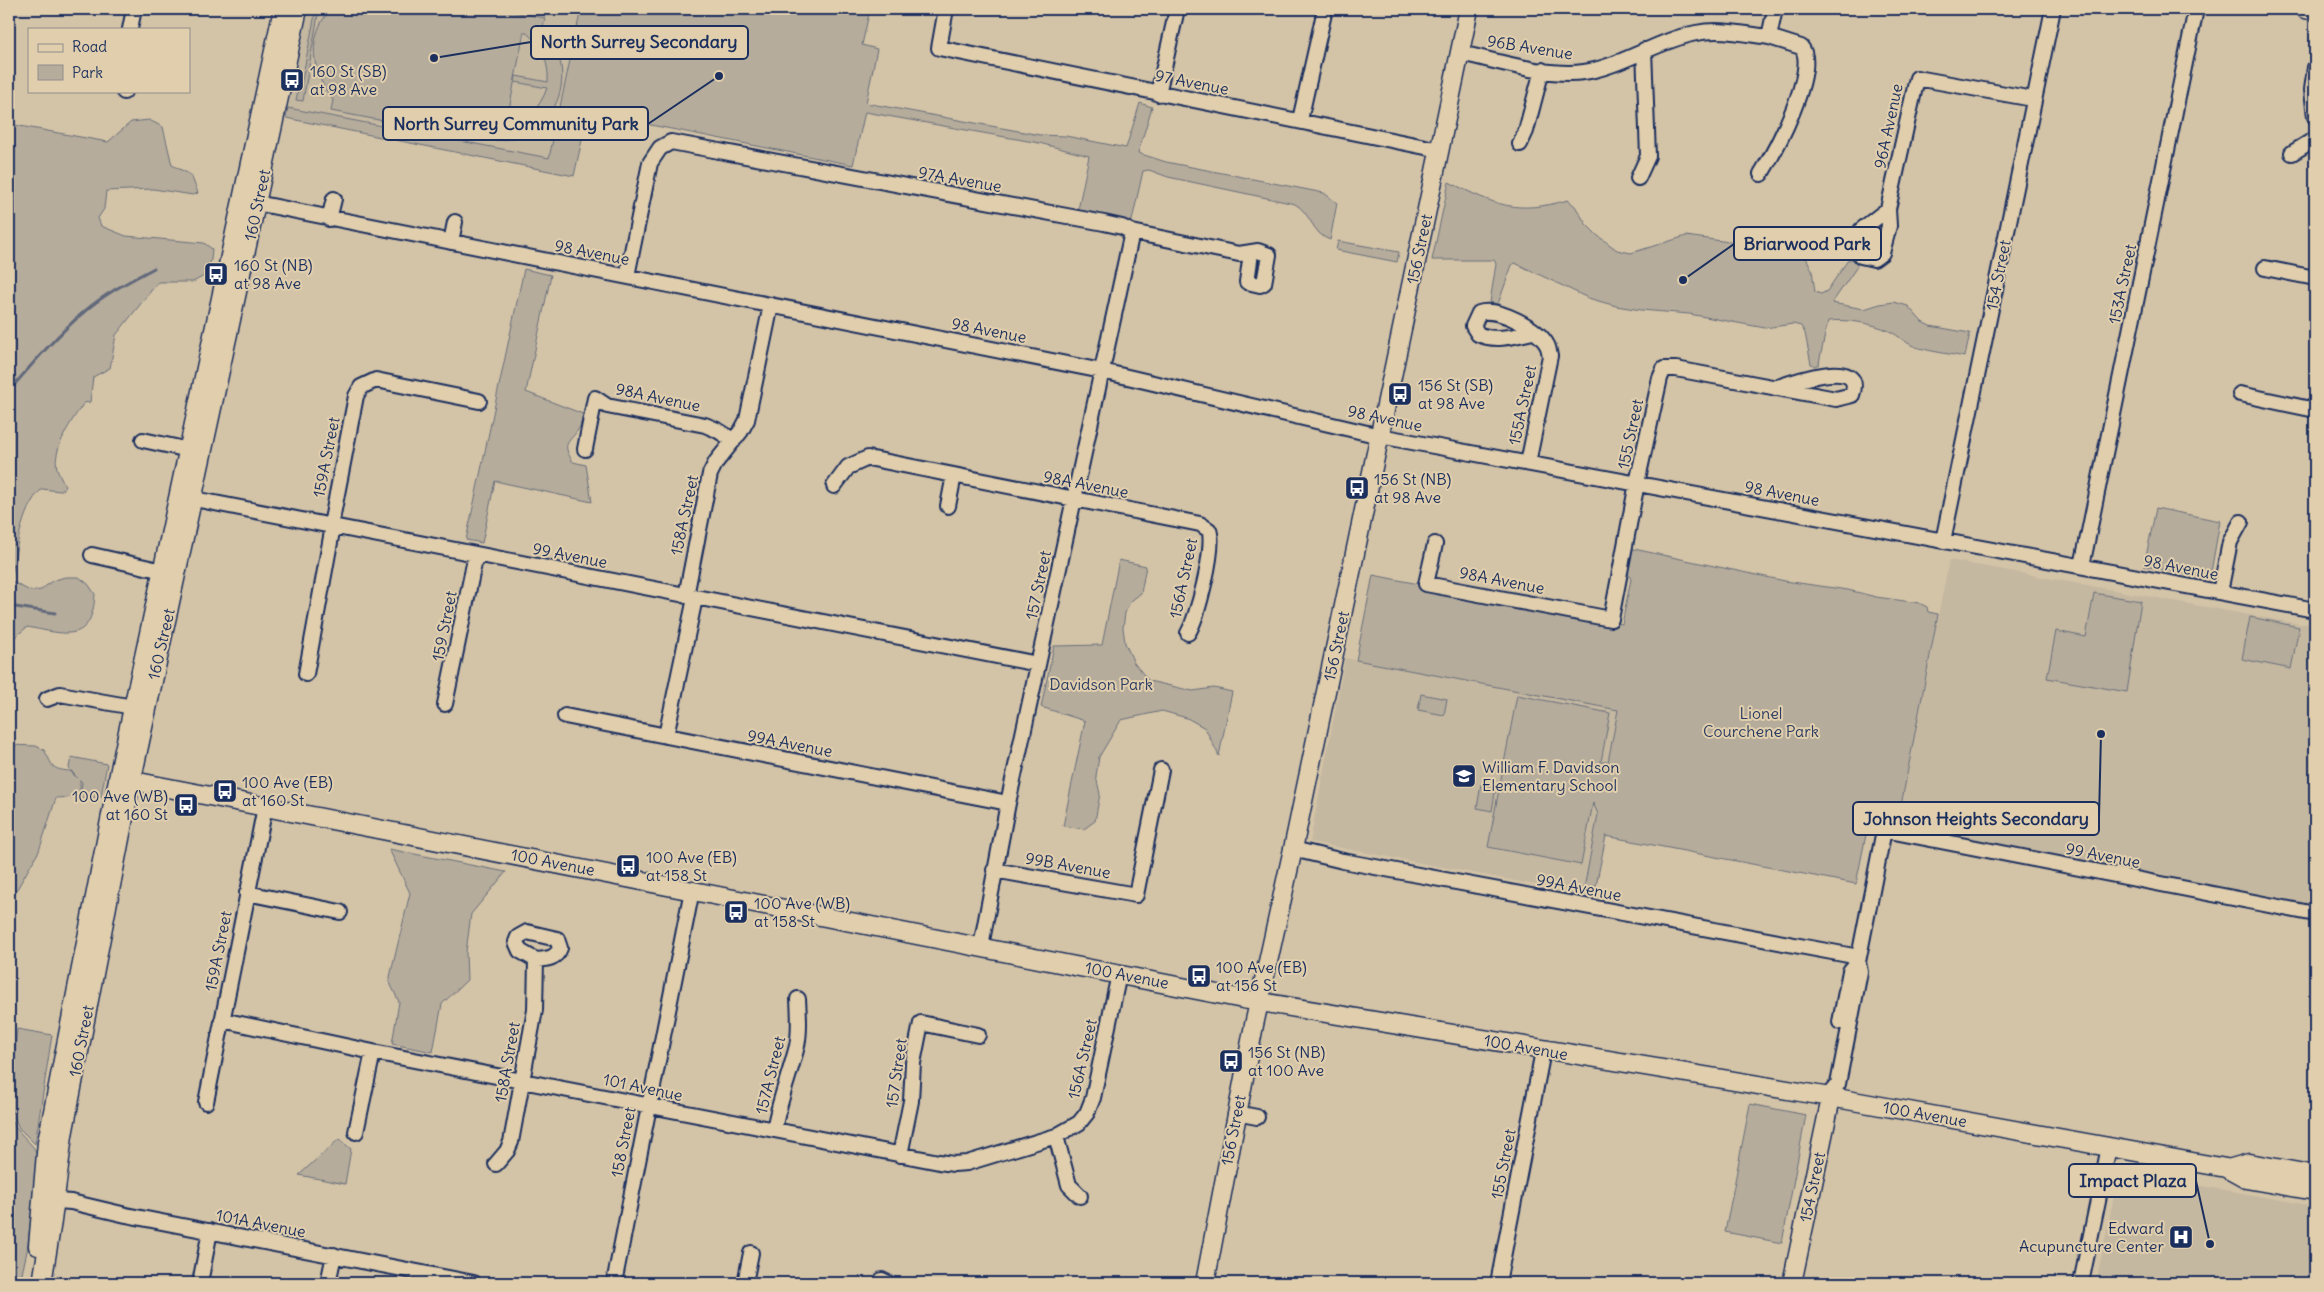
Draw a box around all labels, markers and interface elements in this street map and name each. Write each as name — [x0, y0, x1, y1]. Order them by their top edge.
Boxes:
callout: North Surrey Secondary — [531, 26, 748, 59]
legend — [28, 28, 190, 92]
text: North Surrey Secondary — [540, 30, 738, 53]
street label: 96B Avenue — [1486, 30, 1574, 64]
text: Road — [72, 37, 107, 56]
place label: 160 St (SB) at 98 Ave — [310, 61, 387, 99]
text: Park — [72, 63, 103, 82]
street label: 97 Avenue — [1154, 65, 1230, 99]
bus stop icon: 160 St (SB) at 98 Ave — [279, 67, 305, 93]
street label: 96A Avenue — [1869, 82, 1907, 170]
callout: North Surrey Community Park — [383, 107, 648, 140]
text: North Surrey Community Park — [393, 112, 639, 135]
street label: 97A Avenue — [917, 162, 1003, 196]
street label: 160 Street — [240, 167, 274, 243]
street label: 156 Street — [1402, 211, 1436, 286]
callout: Briarwood Park — [1734, 227, 1881, 260]
text: Briarwood Park — [1743, 232, 1871, 255]
street label: 98 Avenue — [553, 235, 631, 269]
street label: 154 Street — [1981, 237, 2015, 312]
street label: 153A Street — [2104, 242, 2140, 326]
place label: 160 St (NB) at 98 Ave — [234, 255, 313, 293]
bus stop icon: 160 St (NB) at 98 Ave — [203, 261, 229, 287]
street label: 98 Avenue — [950, 313, 1028, 347]
street label: 155A Street — [1504, 362, 1540, 447]
place label: 156 St (SB) at 98 Ave — [1418, 375, 1493, 413]
street label: 98A Avenue — [614, 378, 702, 416]
bus stop icon: 156 St (SB) at 98 Ave — [1387, 381, 1413, 407]
street label: 155 Street — [1613, 396, 1647, 471]
street label: 98 Avenue — [1346, 400, 1424, 436]
street label: 159A Street — [308, 414, 344, 499]
street label: 98A Avenue — [1042, 466, 1130, 502]
place label: 156 St (NB) at 98 Ave — [1374, 469, 1451, 507]
street label: 158A Street — [666, 472, 702, 557]
bus stop icon: 156 St (NB) at 98 Ave — [1344, 475, 1370, 501]
street label: 98 Avenue — [1743, 476, 1821, 510]
street label: 156A Street — [1165, 535, 1201, 620]
street label: 99 Avenue — [531, 538, 609, 572]
street label: 157 Street — [1021, 548, 1055, 621]
street label: 98 Avenue — [2142, 550, 2220, 584]
street label: 98A Avenue — [1458, 562, 1546, 598]
street label: 159 Street — [427, 589, 461, 663]
street label: 160 Street — [143, 606, 179, 682]
street label: 156 Street — [1319, 608, 1353, 683]
park label: Davidson Park — [1049, 674, 1153, 694]
park label: Lionel Courchene Park — [1703, 703, 1819, 741]
street label: 99A Avenue — [746, 725, 834, 761]
place label: William F. Davidson Elementary School — [1482, 757, 1619, 795]
school or university icon: William F. Davidson Elementary School — [1451, 763, 1477, 789]
place label: 100 Ave (EB) at 160 St — [242, 772, 333, 810]
bus stop icon: 100 Ave (EB) at 160 St — [212, 778, 238, 804]
place label: 100 Ave (WB) at 160 St — [72, 786, 169, 824]
bus stop icon: 100 Ave (WB) at 160 St — [173, 792, 199, 818]
callout: Johnson Heights Secondary — [1853, 802, 2099, 835]
text: Johnson Heights Secondary — [1863, 807, 2089, 830]
street label: 99 Avenue — [2064, 838, 2142, 872]
street label: 100 Avenue — [509, 844, 597, 880]
place label: 100 Ave (EB) at 158 St — [646, 847, 737, 885]
street label: 99B Avenue — [1024, 848, 1112, 882]
bus stop icon: 100 Ave (EB) at 158 St — [615, 853, 641, 879]
street label: 99A Avenue — [1535, 869, 1623, 905]
place label: 100 Ave (WB) at 158 St — [754, 893, 850, 931]
bus stop icon: 100 Ave (WB) at 158 St — [723, 899, 749, 925]
street label: 159A Street — [200, 908, 236, 993]
street label: 100 Avenue — [1083, 957, 1171, 993]
place label: 100 Ave (EB) at 156 St — [1216, 957, 1307, 995]
bus stop icon: 100 Ave (EB) at 156 St — [1186, 963, 1212, 989]
street label: 160 Street — [64, 1003, 98, 1079]
street label: 156A Street — [1063, 1016, 1101, 1101]
street label: 158A Street — [490, 1020, 524, 1104]
street label: 100 Avenue — [1482, 1030, 1570, 1064]
street label: 157A Street — [751, 1033, 790, 1116]
street label: 157 Street — [881, 1036, 911, 1109]
place label: 156 St (NB) at 100 Ave — [1248, 1042, 1325, 1080]
bus stop icon: 156 St (NB) at 100 Ave — [1218, 1048, 1244, 1074]
street label: 101 Avenue — [601, 1069, 685, 1105]
street label: 156 Street — [1216, 1093, 1250, 1167]
street label: 100 Avenue — [1881, 1097, 1969, 1131]
street label: 158 Street — [606, 1105, 640, 1179]
street label: 155 Street — [1486, 1127, 1520, 1201]
street label: 154 Street — [1795, 1149, 1829, 1224]
callout: Impact Plaza — [2069, 1164, 2196, 1197]
text: Impact Plaza — [2079, 1169, 2187, 1192]
street label: 101A Avenue — [214, 1205, 308, 1241]
place label: Edward Acupuncture Center — [2019, 1218, 2164, 1256]
hospital icon: Edward Acupuncture Center — [2168, 1224, 2194, 1250]

